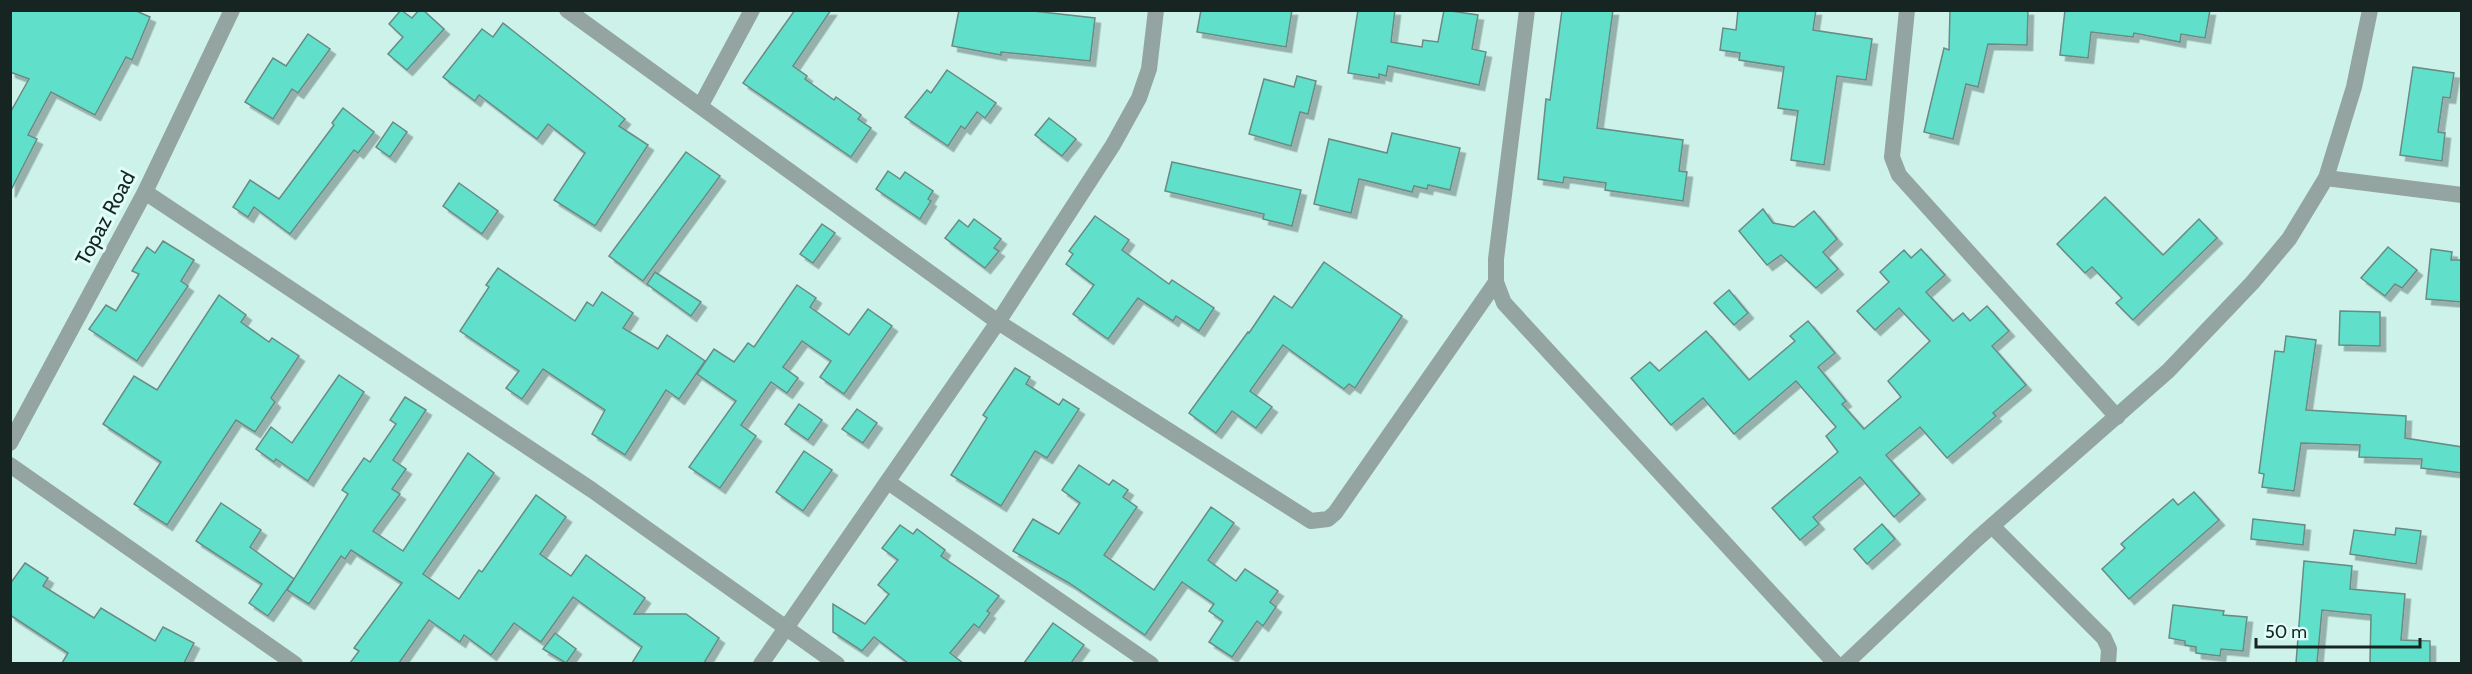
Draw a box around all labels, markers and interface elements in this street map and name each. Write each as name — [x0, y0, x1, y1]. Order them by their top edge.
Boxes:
street label: Topaz Road — [70, 167, 140, 269]
scale bar — [2256, 611, 2420, 649]
text: 50 m — [2265, 621, 2307, 643]

